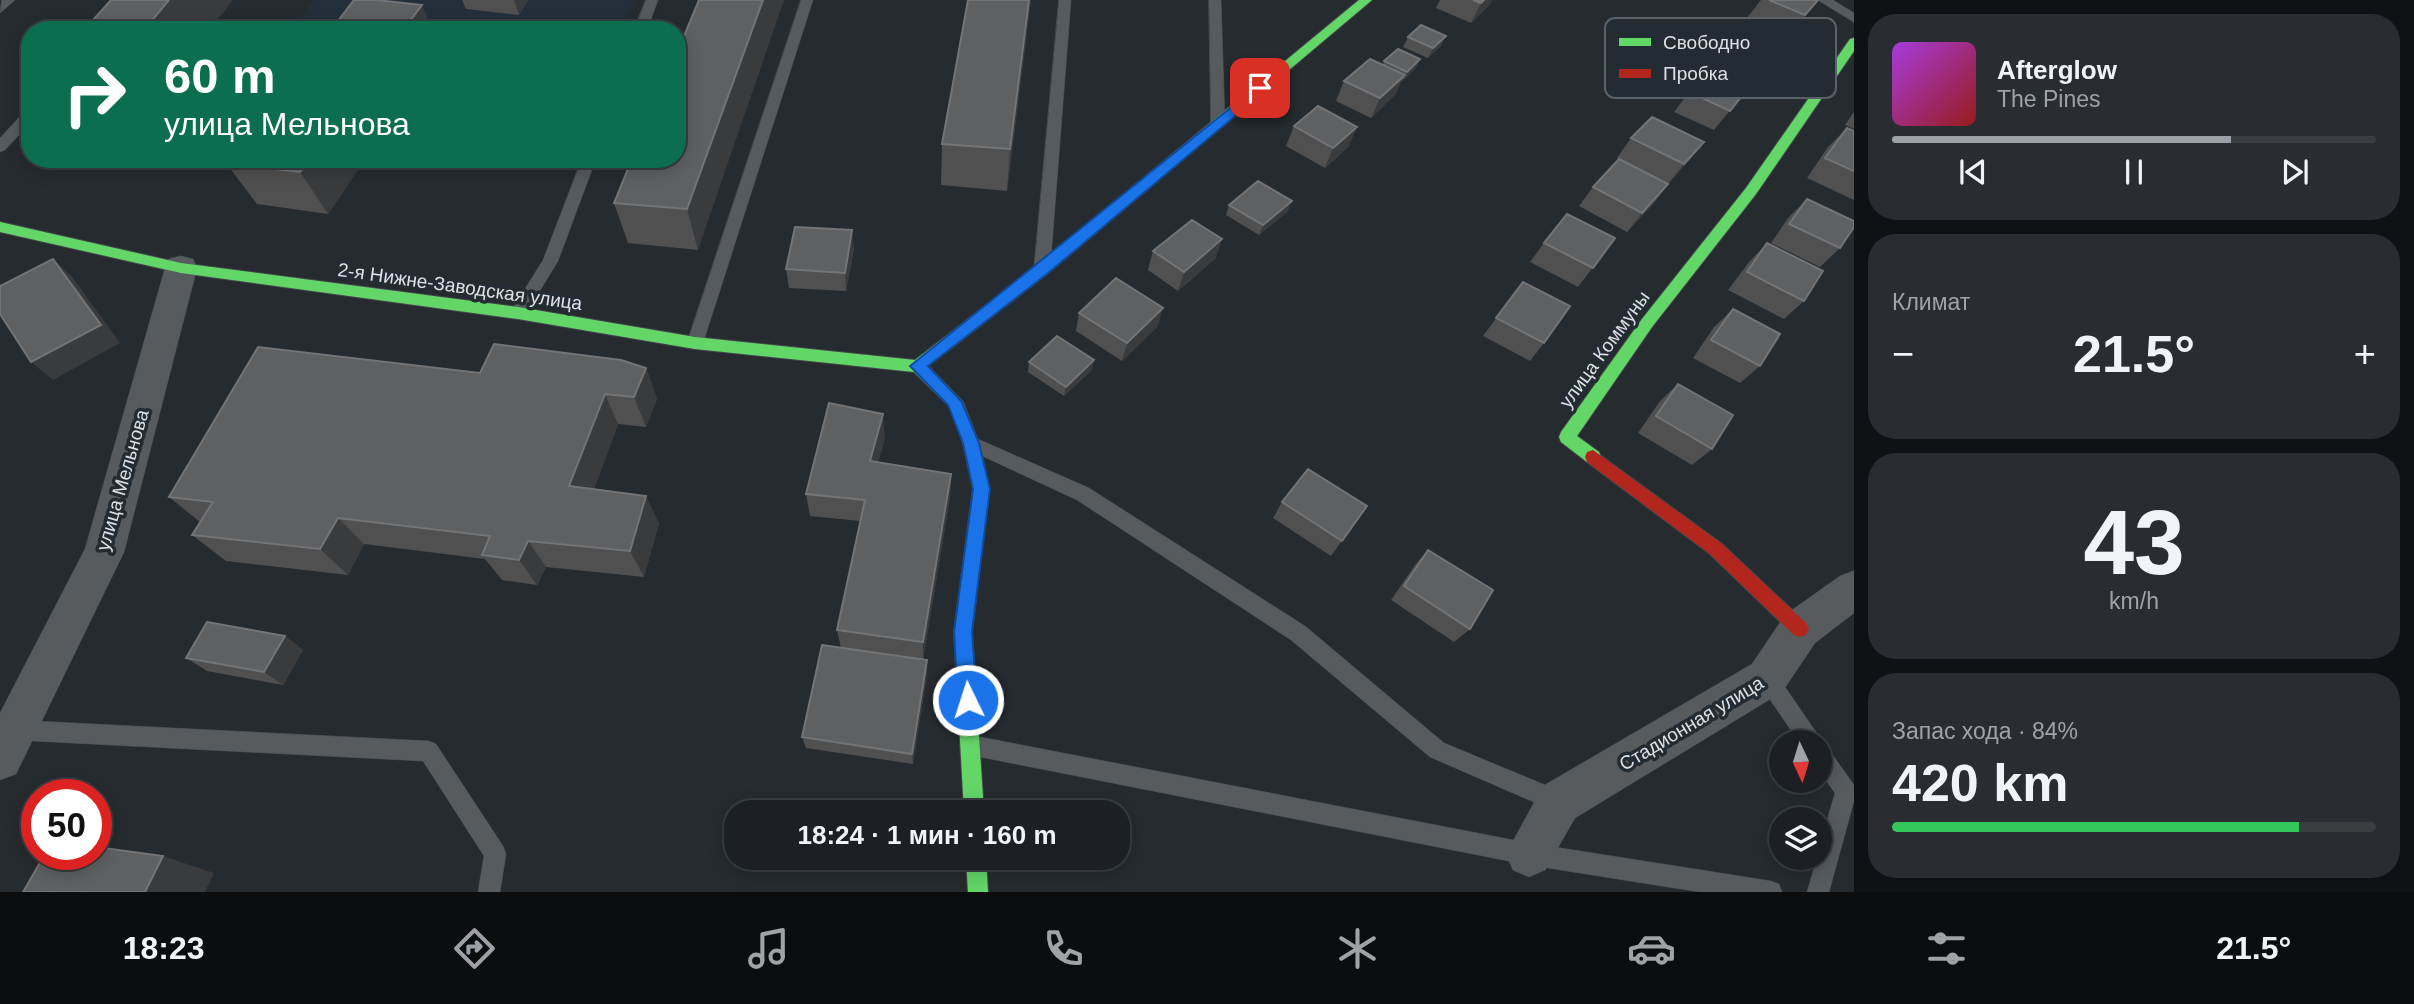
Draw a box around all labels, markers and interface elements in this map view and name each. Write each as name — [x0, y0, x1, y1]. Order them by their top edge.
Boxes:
legend — [1605, 18, 1836, 98]
text: Свободно — [1663, 32, 1750, 53]
icon: right — [49, 49, 140, 140]
text: 60 m — [164, 49, 276, 103]
text: Afterglow — [1997, 55, 2117, 85]
pin — [1230, 58, 1290, 118]
text: Пробка — [1663, 63, 1728, 84]
icon: arrive — [1241, 69, 1279, 107]
text: The Pines — [1997, 86, 2101, 112]
text: улица Мельнова — [164, 106, 410, 142]
icon: previous — [1954, 153, 1992, 191]
icon: pause — [2115, 153, 2153, 191]
icon: next — [2276, 153, 2314, 191]
street label: 2-я Нижне-Заводская улица — [336, 259, 584, 314]
street label: улица Коммуны — [1555, 287, 1654, 412]
text: Климат — [1892, 289, 1970, 315]
text: 21.5° — [2073, 325, 2195, 383]
text: − — [1892, 333, 1914, 375]
text: + — [2354, 333, 2376, 375]
street label: улица Мельнова — [92, 407, 153, 553]
text: 43 — [2083, 492, 2185, 593]
text: km/h — [2109, 588, 2159, 614]
position arrow — [931, 663, 1005, 737]
street label: Стадионная улица — [1615, 672, 1767, 775]
text: Запас хода · 84% — [1892, 718, 2078, 744]
north arrow — [1769, 730, 1832, 793]
map controls — [1769, 730, 1832, 870]
text: 420 km — [1892, 754, 2068, 812]
speed limit sign: 50 — [21, 779, 112, 870]
button: layers — [1769, 807, 1832, 870]
text: 18:24 · 1 мин · 160 m — [797, 820, 1057, 850]
icon: directions — [450, 924, 499, 973]
icon: music — [744, 924, 793, 973]
icon: phone — [1039, 924, 1088, 973]
icon: climate — [1333, 924, 1382, 973]
icon: car — [1627, 924, 1676, 973]
icon: filters — [1922, 924, 1971, 973]
text: 18:23 — [123, 930, 205, 966]
text: 21.5° — [2216, 930, 2291, 966]

